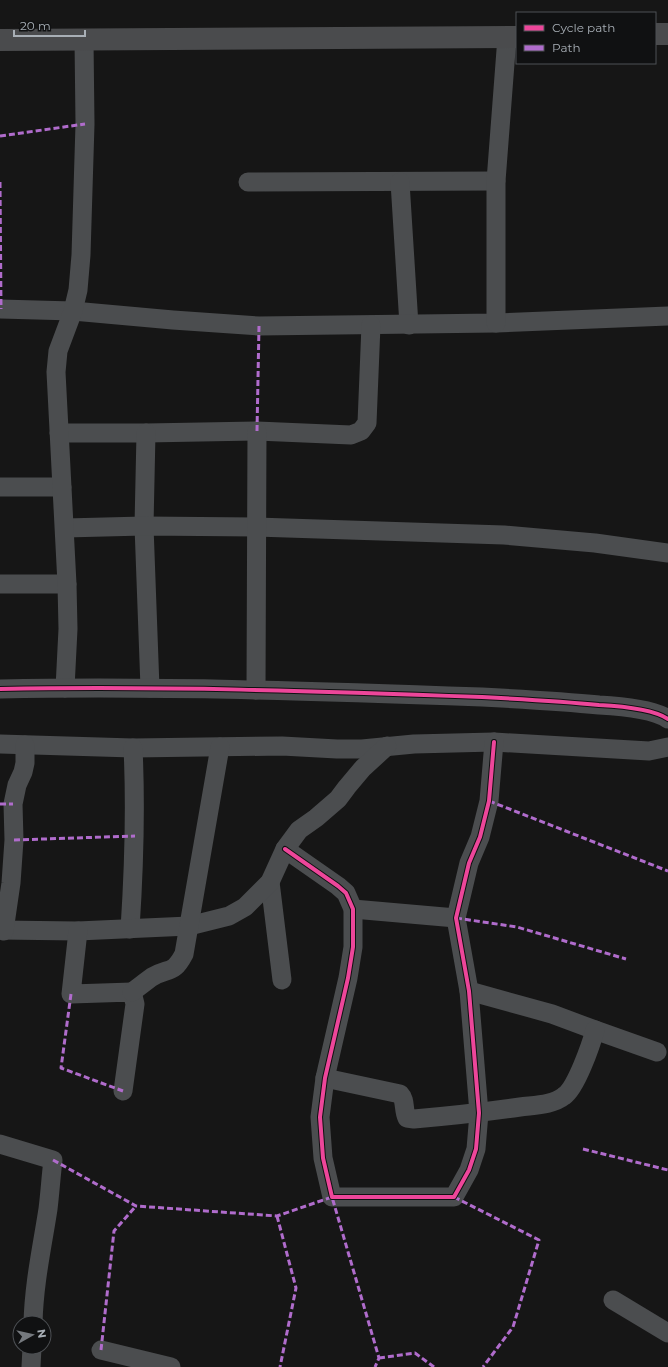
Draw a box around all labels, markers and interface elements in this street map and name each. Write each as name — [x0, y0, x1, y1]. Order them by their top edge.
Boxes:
scale bar — [14, 12, 85, 38]
legend — [516, 12, 656, 64]
text: 20 m — [20, 18, 51, 33]
text: Cycle path — [552, 20, 615, 35]
text: Path — [552, 40, 581, 55]
north arrow — [12, 1315, 52, 1355]
text: N — [34, 1328, 49, 1339]

